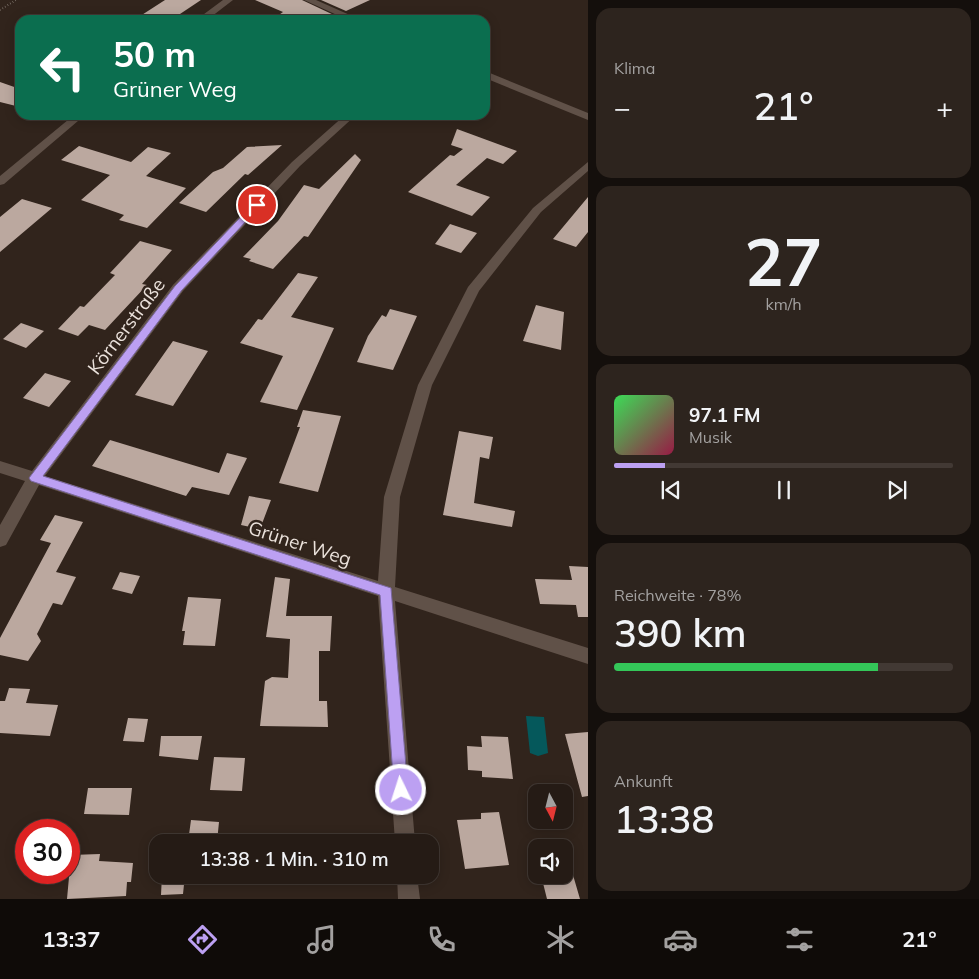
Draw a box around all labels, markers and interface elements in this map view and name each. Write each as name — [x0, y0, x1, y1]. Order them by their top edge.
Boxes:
text: 50 m — [113, 32, 196, 76]
icon: left — [30, 35, 95, 100]
text: Klima — [614, 58, 655, 78]
text: Grüner Weg — [113, 75, 237, 103]
text: 21° — [754, 82, 813, 130]
text: − — [614, 90, 631, 125]
text: + — [936, 90, 953, 125]
pin — [236, 184, 278, 226]
icon: arrive — [243, 191, 271, 219]
text: 27 — [744, 221, 823, 302]
street label: Körnerstraße — [82, 273, 170, 379]
text: km/h — [765, 294, 802, 314]
text: 97.1 FM — [689, 403, 761, 427]
text: Musik — [689, 427, 732, 447]
icon: previous — [657, 476, 685, 504]
icon: pause — [770, 476, 798, 504]
icon: next — [883, 476, 911, 504]
street label: Grüner Weg — [245, 515, 355, 571]
text: Reichweite · 78% — [614, 585, 741, 605]
text: 390 km — [614, 609, 747, 657]
position arrow — [374, 763, 426, 815]
text: Ankunft — [614, 771, 673, 791]
north arrow — [528, 784, 572, 829]
map controls — [528, 784, 573, 884]
text: 13:38 — [614, 795, 714, 843]
speed limit sign: 30 — [15, 819, 80, 884]
button: sound — [528, 839, 573, 884]
text: 13:38 · 1 Min. · 310 m — [199, 847, 389, 871]
icon: directions — [185, 922, 220, 957]
icon: music — [304, 922, 339, 957]
icon: phone — [424, 922, 459, 957]
icon: climate — [543, 922, 578, 957]
icon: car — [663, 922, 698, 957]
icon: filters — [782, 922, 817, 957]
text: 13:37 — [42, 925, 101, 953]
text: 21° — [902, 925, 937, 953]

